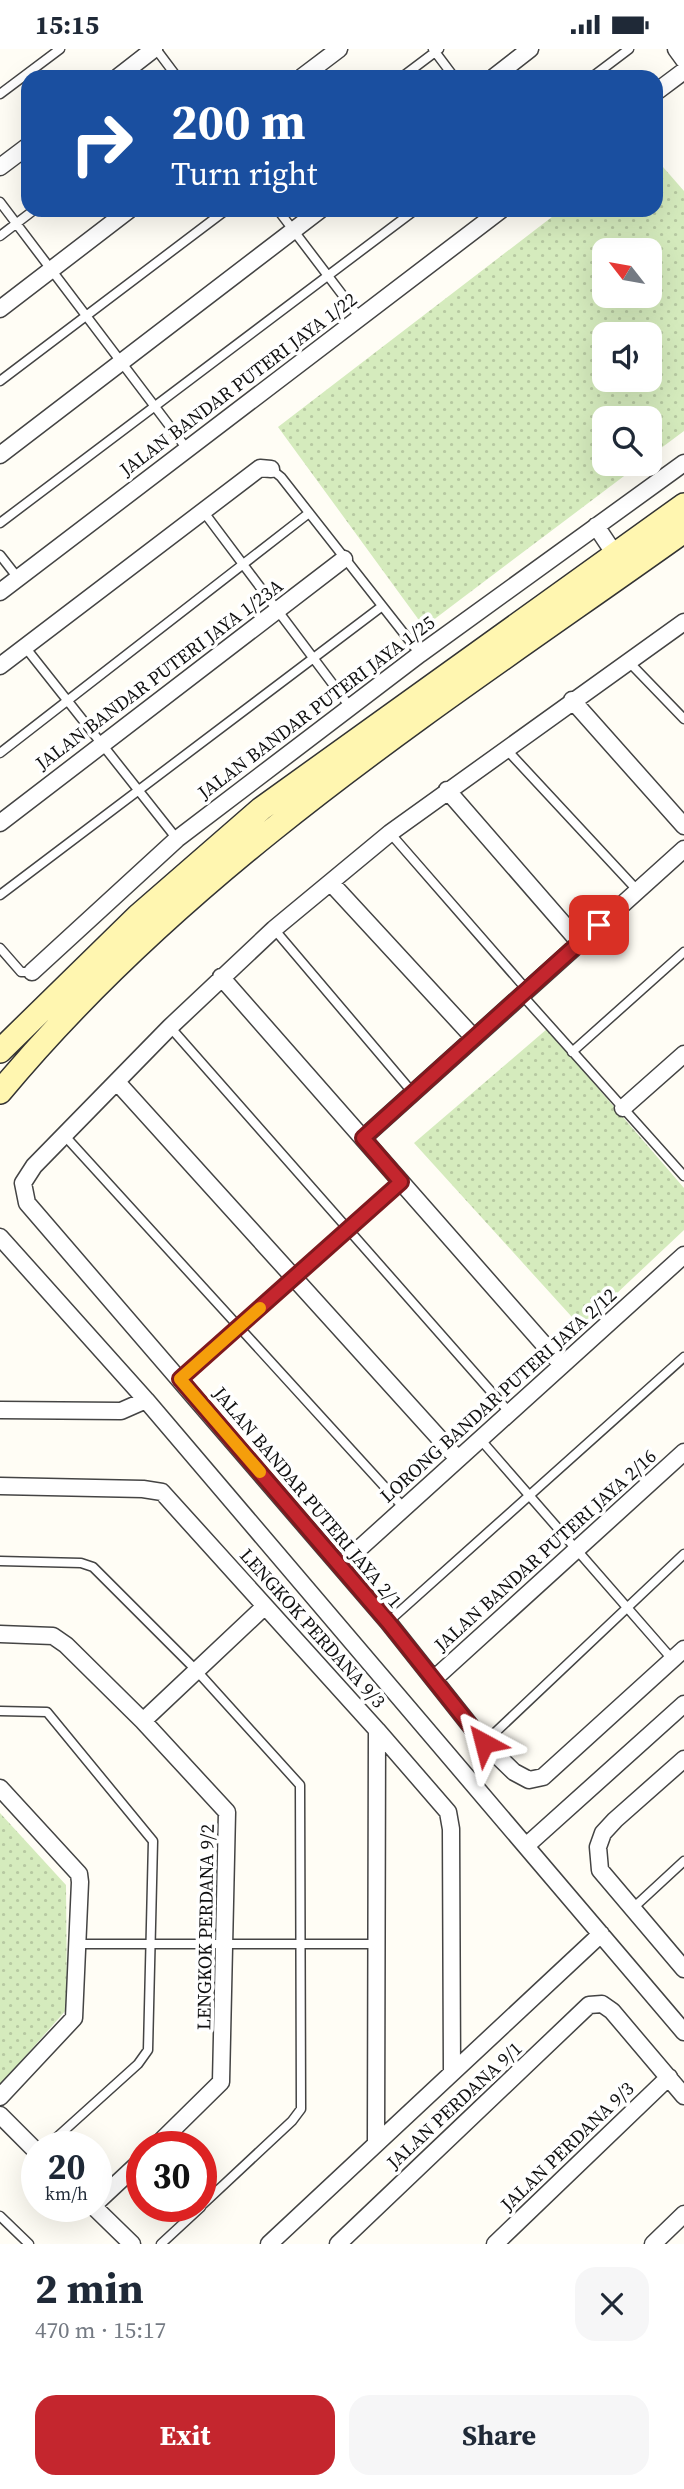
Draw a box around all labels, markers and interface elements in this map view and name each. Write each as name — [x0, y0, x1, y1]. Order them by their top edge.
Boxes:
text: 15:15 — [35, 7, 99, 43]
text: 200 m — [171, 88, 306, 155]
icon: right — [56, 98, 147, 189]
text: Turn right — [171, 152, 317, 196]
north arrow — [592, 238, 662, 308]
map controls — [592, 238, 662, 476]
street label: JALAN BANDAR PUTERI JAYA 1/22 — [113, 286, 362, 482]
button: sound — [592, 322, 662, 392]
button: search — [592, 406, 662, 476]
street label: JALAN BANDAR PUTERI JAYA 1/23A — [29, 572, 288, 776]
street label: JALAN BANDAR PUTERI JAYA 1/25 — [191, 609, 440, 805]
pin — [569, 895, 629, 955]
icon: arrive — [580, 906, 618, 944]
street label: LORONG BANDAR PUTERI JAYA 2/12 — [374, 1282, 622, 1508]
street label: JALAN BANDAR PUTERI JAYA 2/1 — [207, 1380, 408, 1613]
street label: JALAN BANDAR PUTERI JAYA 2/16 — [428, 1443, 662, 1658]
street label: LENGKOK PERDANA 9/3 — [234, 1543, 392, 1713]
position arrow — [447, 1706, 521, 1780]
street label: LENGKOK PERDANA 9/2 — [190, 1824, 220, 2030]
street label: JALAN PERDANA 9/1 — [380, 2035, 527, 2175]
street label: JALAN PERDANA 9/3 — [494, 2076, 639, 2217]
speed limit sign: 30 — [126, 2131, 217, 2222]
text: 20 — [48, 2143, 85, 2191]
text: km/h — [45, 2181, 88, 2206]
text: 2 min — [35, 2259, 144, 2317]
button: close — [575, 2267, 649, 2341]
text: 470 m · 15:17 — [35, 2314, 166, 2346]
button: Exit — [35, 2395, 335, 2475]
button: Share — [349, 2395, 649, 2475]

